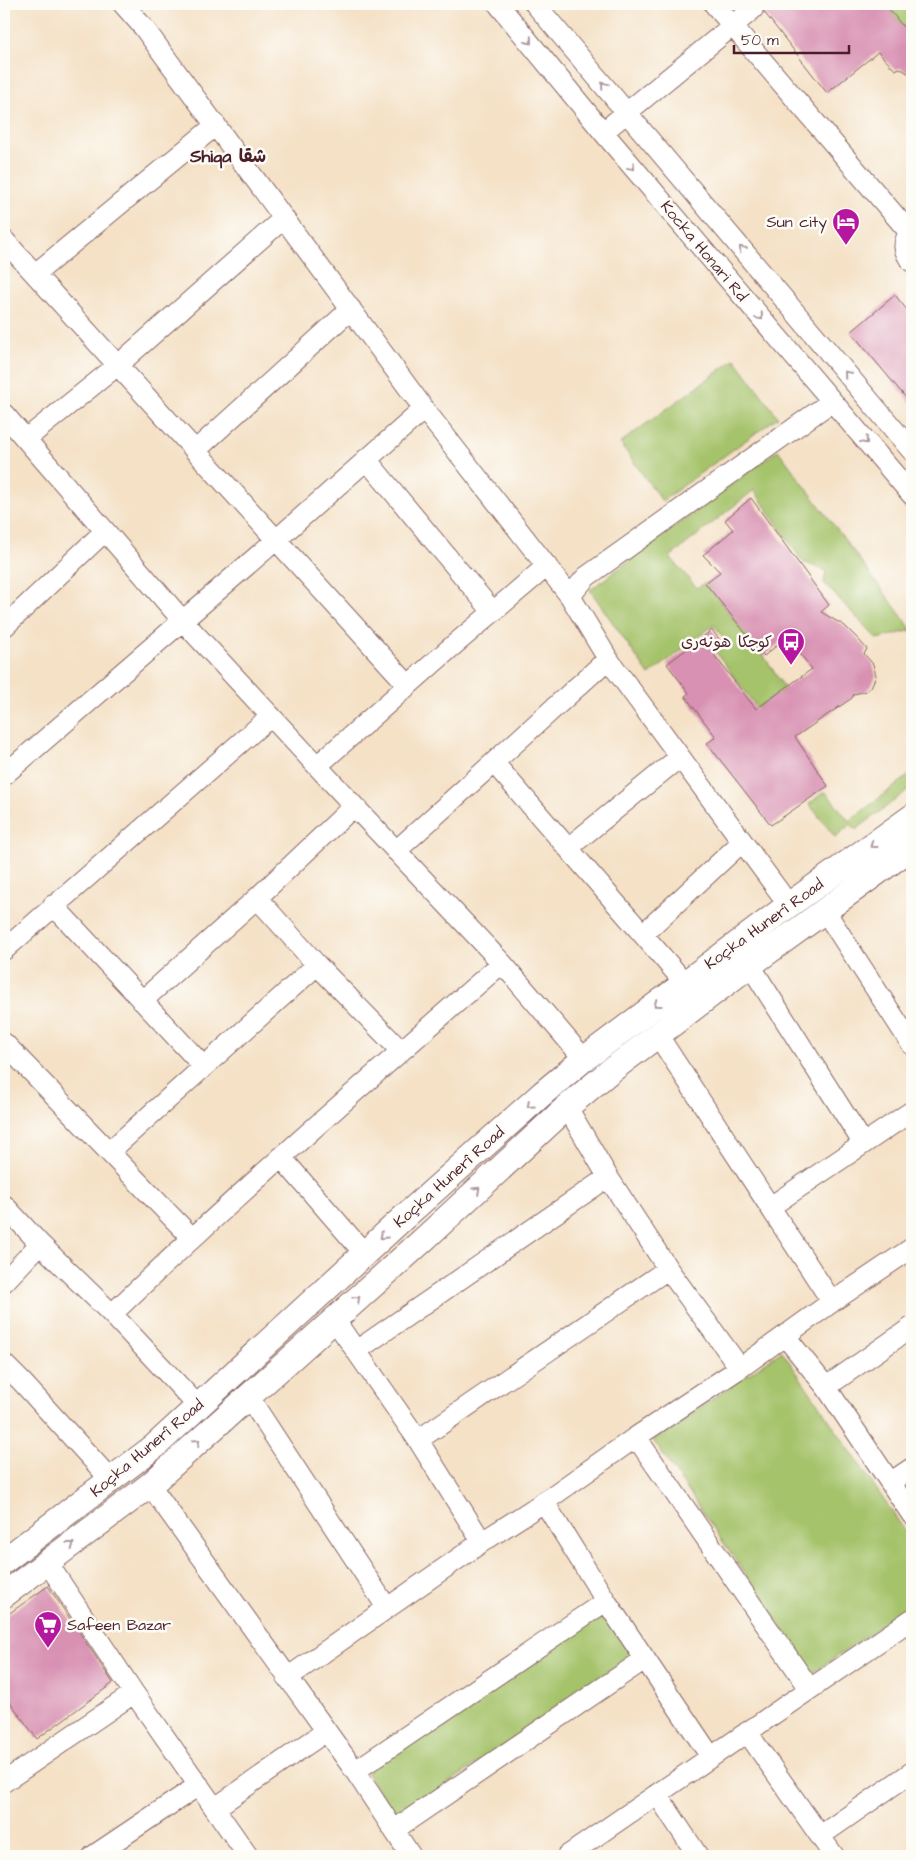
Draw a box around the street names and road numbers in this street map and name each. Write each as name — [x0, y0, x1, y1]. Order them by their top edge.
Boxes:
street label: Kocka Honari Rd — [655, 196, 753, 306]
street label: Koçka Hunerî Road — [700, 873, 828, 975]
street label: Koçka Hunerî Road — [389, 1121, 509, 1233]
street label: Koçka Hunerî Road — [86, 1394, 208, 1502]

